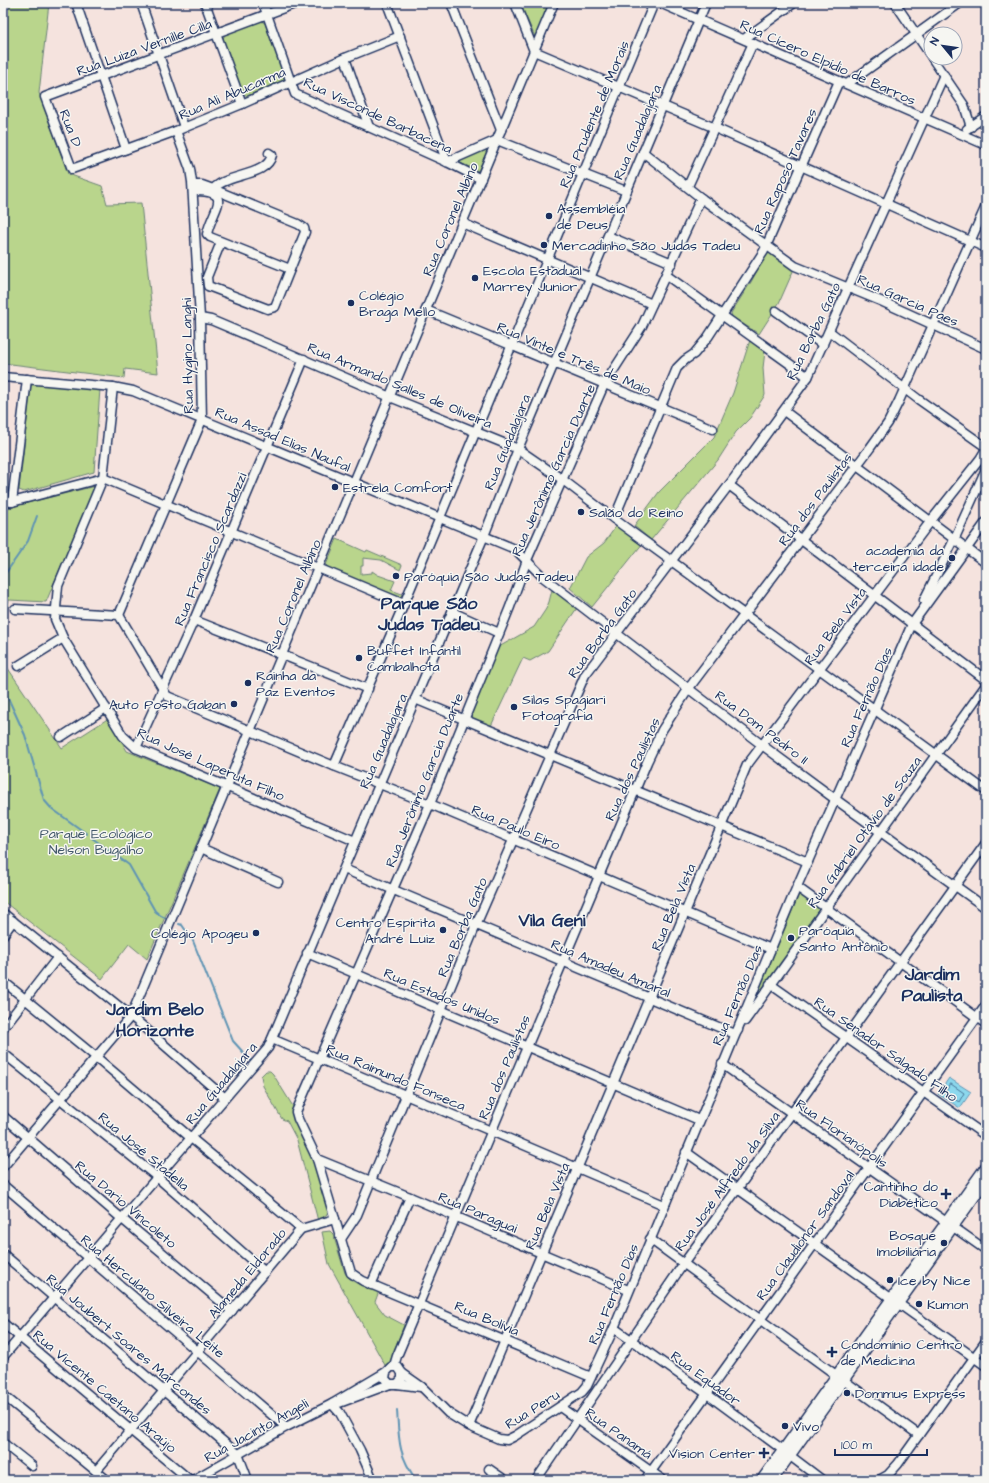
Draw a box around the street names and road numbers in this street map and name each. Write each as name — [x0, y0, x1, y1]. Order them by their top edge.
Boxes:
street label: Rua Luiza Vernille Cilla — [74, 14, 215, 82]
street label: Rua Cícero Elpídio de Barros — [737, 15, 919, 111]
street label: Rua Prudente de Morais — [555, 38, 635, 191]
street label: Rua Ali Abucarma — [176, 62, 289, 125]
street label: Rua Visconde Barbacena — [300, 73, 455, 159]
street label: Rua Guadalajara — [609, 82, 667, 183]
street label: Rua Raposo Tavares — [749, 105, 823, 237]
street label: Rua D — [54, 107, 86, 150]
street label: Rua Coronel Albino — [418, 159, 484, 279]
street label: Rua Garcia Paes — [854, 270, 961, 332]
street label: Rua Borba Gato — [782, 279, 846, 384]
street label: Rua Hygino Langhi — [177, 298, 199, 414]
street label: Rua Vinte e Três de Maio — [494, 317, 654, 400]
street label: Rua Armando Salles de Oliveira — [304, 338, 495, 434]
street label: Rua Jerônimo Garcia Duarte — [507, 381, 601, 560]
street label: Rua Guadalajara — [480, 391, 536, 493]
street label: Rua Assad Elias Naufal — [212, 402, 354, 478]
street label: Rua dos Paulistas — [774, 449, 857, 550]
street label: Rua Francisco Scardazzi — [170, 470, 252, 629]
street label: Rua Coronel Albino — [261, 536, 327, 656]
street label: Rua Bela Vista — [800, 583, 872, 670]
street label: Rua Borba Gato — [563, 585, 642, 682]
street label: Rua Fernão Dias — [836, 644, 898, 751]
street label: Rua Dom Pedro II — [710, 686, 812, 770]
street label: Rua Jerônimo Garcia Duarte — [381, 690, 469, 871]
street label: Rua Guadalajara — [355, 691, 413, 792]
street label: Rua dos Paulistas — [600, 715, 666, 824]
street label: Rua José Laperuta Filho — [134, 723, 288, 807]
street label: Rua Gabriel Otávio de Souza — [803, 753, 927, 913]
street label: Rua Paulo Eiro — [468, 800, 563, 856]
street label: Rua Bela Vista — [647, 861, 701, 954]
street label: Rua Borba Gato — [433, 874, 493, 980]
street label: Rua Amadeu Amaral — [548, 935, 674, 1003]
street label: Rua Fernão Dias — [708, 942, 768, 1049]
street label: Rua Estados Unidos — [380, 963, 503, 1030]
street label: Rua Senador Salgado Filho — [810, 993, 961, 1107]
street label: Rua dos Paulistas — [474, 1012, 536, 1123]
street label: Rua Guadalajara — [181, 1038, 262, 1129]
street label: Rua Raimundo Fonseca — [323, 1039, 468, 1116]
street label: Rua Florianópolis — [791, 1095, 892, 1173]
street label: Rua José Stadella — [94, 1108, 193, 1196]
street label: Rua José Alfredo da Silva — [670, 1108, 785, 1256]
street label: Rua Dario Vincoleto — [70, 1156, 181, 1253]
street label: Rua Bela Vista — [521, 1160, 575, 1253]
street label: Rua Claudionor Sandoval — [752, 1166, 860, 1305]
street label: Rua Paraguai — [435, 1187, 520, 1239]
street label: Alameda Eldorado — [204, 1224, 292, 1323]
street label: Rua Herculano Silveira Leite — [76, 1230, 229, 1363]
street label: Rua Fernão Dias — [584, 1241, 644, 1348]
street label: Rua Joubert Soares Marcondes — [41, 1269, 215, 1420]
street label: Rua Bolívia — [451, 1296, 522, 1342]
street label: Rua Vicente Caetano Araújo — [28, 1326, 181, 1458]
street label: Rua Equador — [666, 1347, 745, 1411]
street label: Rua Peru — [501, 1385, 564, 1435]
street label: Rua Jacinto Angeli — [201, 1394, 312, 1468]
street label: Rua Panamá — [581, 1403, 656, 1464]

